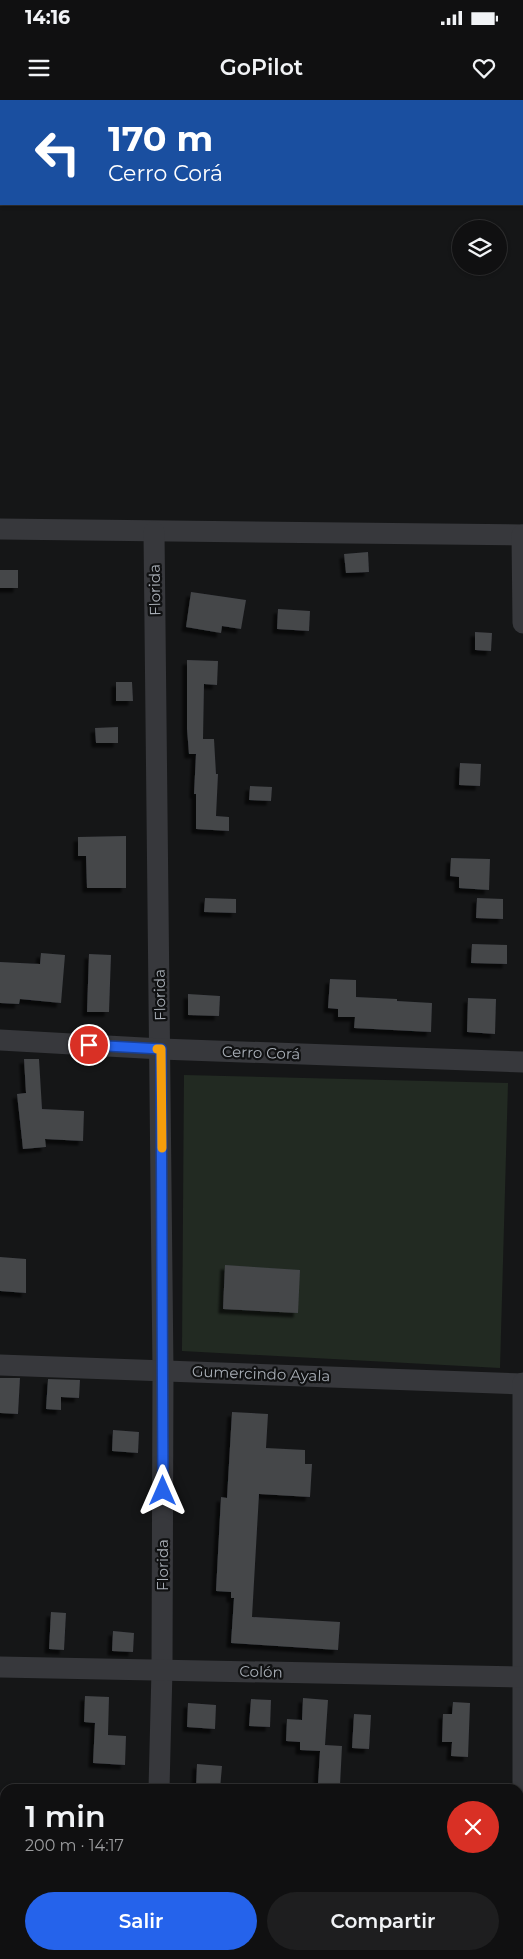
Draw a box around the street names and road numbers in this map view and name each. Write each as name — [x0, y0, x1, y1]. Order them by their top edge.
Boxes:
street label: Florida — [145, 564, 164, 616]
street label: Florida — [150, 969, 169, 1021]
street label: Cerro Corá — [222, 1042, 301, 1063]
street label: Gumercindo Ayala — [191, 1362, 331, 1385]
street label: Florida — [153, 1539, 172, 1591]
street label: Colón — [239, 1662, 283, 1681]

